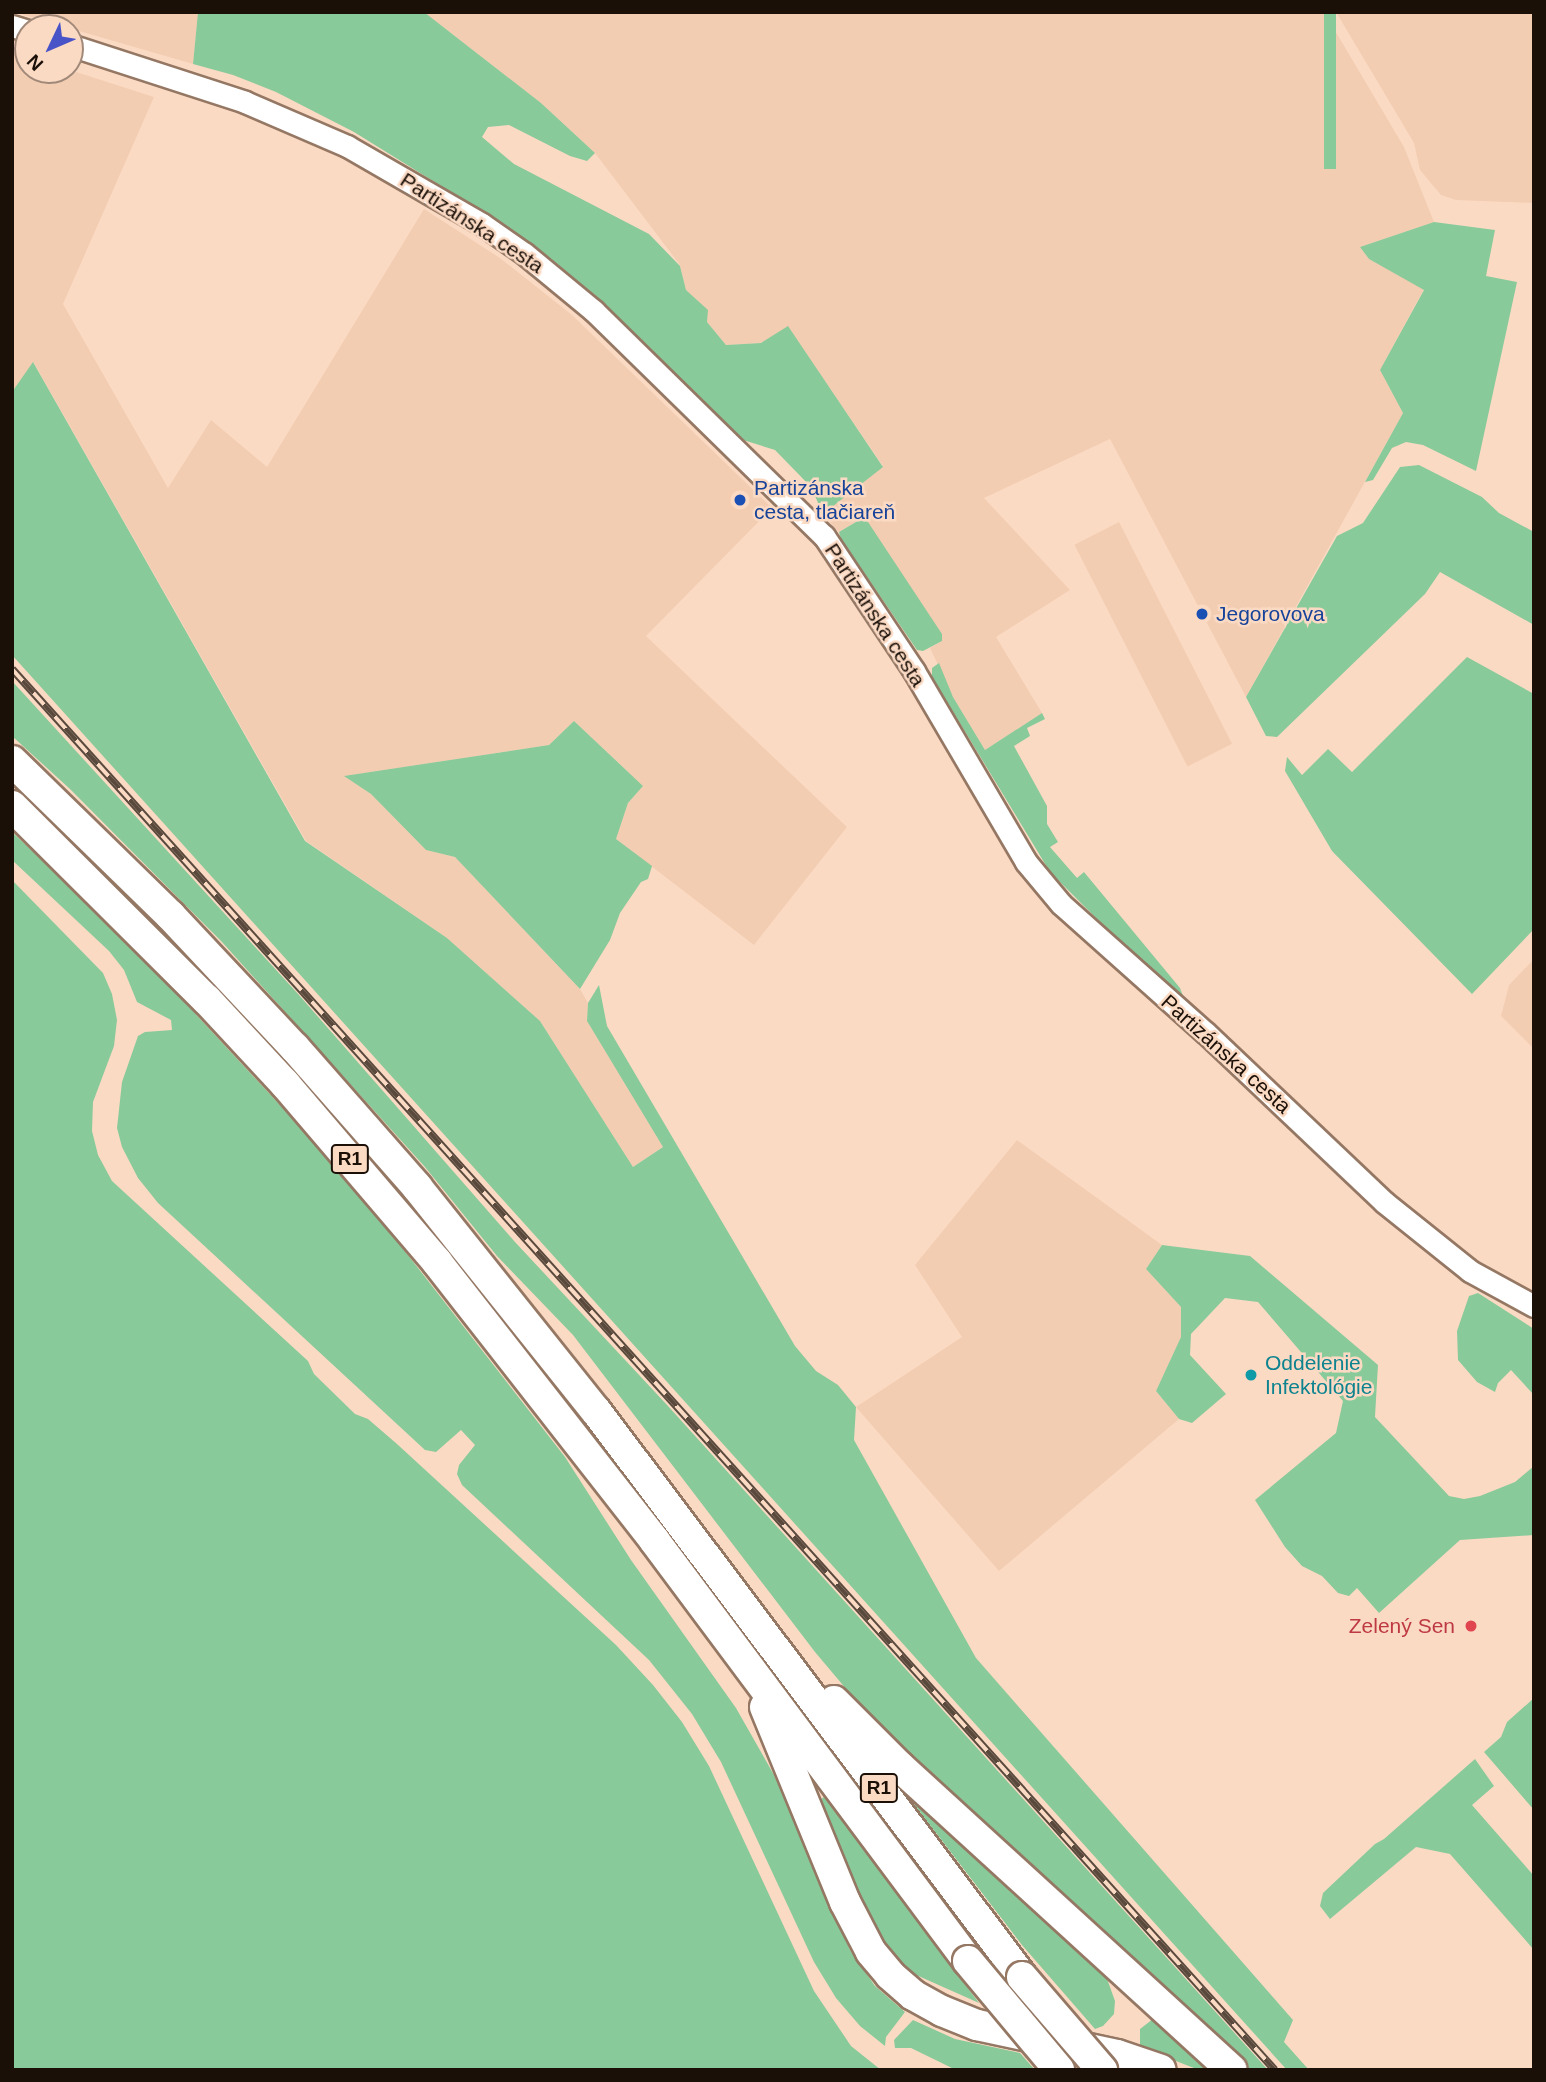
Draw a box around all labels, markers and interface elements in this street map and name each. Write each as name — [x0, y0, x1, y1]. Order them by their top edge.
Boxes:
north arrow — [14, 14, 84, 84]
text: N — [23, 50, 47, 75]
street label: Partizánska cesta — [396, 167, 548, 279]
place label: Partizánska cesta, tlačiareň — [754, 475, 895, 525]
marker: Partizánska cesta, tlačiareň — [732, 492, 748, 508]
street label: Partizánska cesta — [819, 539, 931, 691]
place label: Jegorovova — [1216, 601, 1325, 627]
marker: Jegorovova — [1194, 606, 1210, 622]
street label: Partizánska cesta — [1156, 989, 1296, 1119]
road number: R1 — [331, 1144, 369, 1175]
place label: Oddelenie Infektológie — [1265, 1350, 1372, 1400]
marker: Oddelenie Infektológie — [1243, 1367, 1259, 1383]
place label: Zelený Sen — [1349, 1613, 1455, 1639]
marker: Zelený Sen — [1461, 1616, 1481, 1636]
road number: R1 — [860, 1772, 898, 1803]

